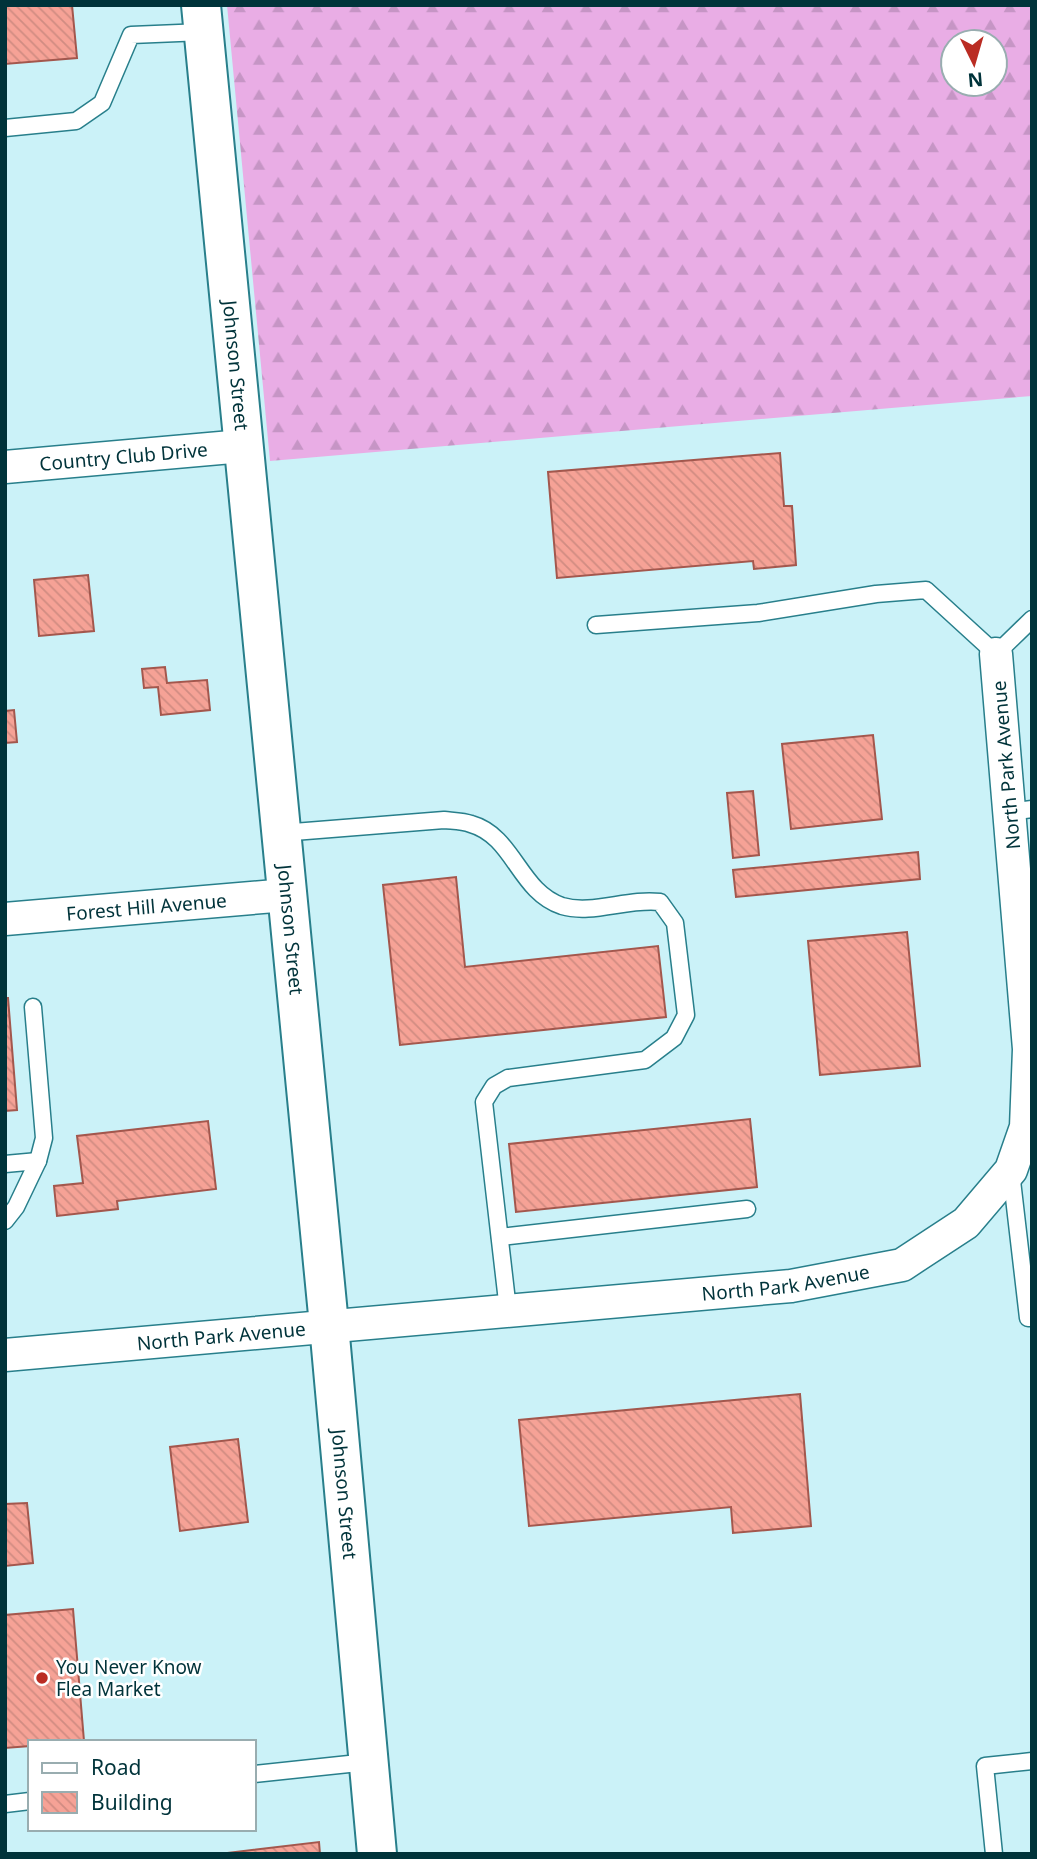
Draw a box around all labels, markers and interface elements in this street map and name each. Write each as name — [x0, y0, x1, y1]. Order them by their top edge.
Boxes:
north arrow — [939, 28, 1009, 98]
text: N — [967, 66, 984, 94]
street label: Johnson Street — [217, 297, 255, 432]
street label: Country Club Drive — [38, 436, 209, 477]
street label: North Park Avenue — [986, 680, 1026, 850]
street label: Johnson Street — [271, 861, 310, 996]
street label: Forest Hill Avenue — [65, 887, 228, 927]
street label: North Park Avenue — [701, 1258, 872, 1307]
street label: North Park Avenue — [136, 1316, 307, 1356]
street label: Johnson Street — [325, 1426, 363, 1560]
place label: You Never Know Flea Market — [56, 1654, 202, 1702]
marker: You Never Know Flea Market — [34, 1670, 50, 1686]
legend — [28, 1740, 256, 1831]
text: Road — [91, 1753, 141, 1781]
text: Building — [91, 1788, 173, 1816]

